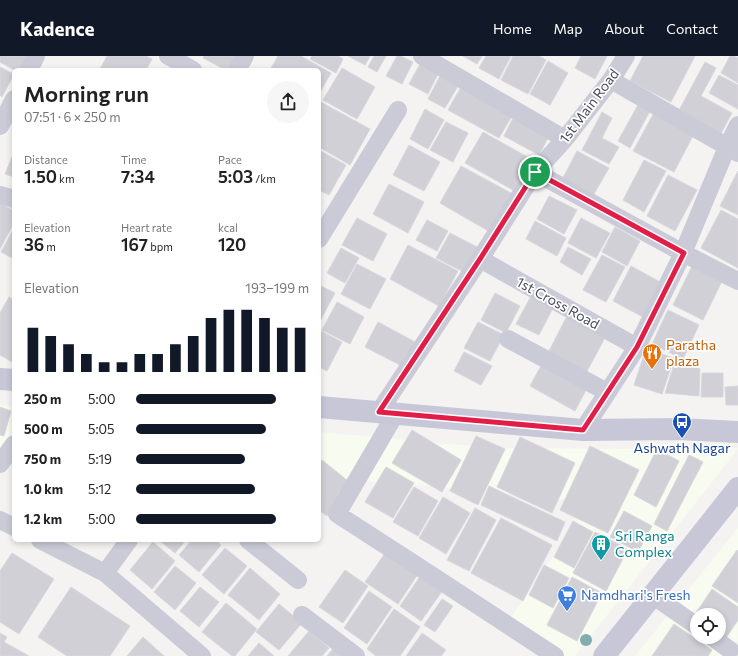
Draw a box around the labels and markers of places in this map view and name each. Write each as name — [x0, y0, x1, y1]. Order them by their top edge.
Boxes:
pin — [518, 155, 552, 189]
place label: Paratha plaza — [666, 336, 716, 369]
restaurant icon: Paratha plaza — [641, 342, 663, 370]
bus stop icon: Ashwath Nagar — [671, 411, 693, 439]
place label: Ashwath Nagar — [633, 439, 731, 456]
place label: Sri Ranga Complex — [615, 527, 675, 560]
building icon: Sri Ranga Complex — [590, 533, 612, 561]
supermarket icon: Namdhari's Fresh — [556, 584, 578, 612]
place label: Namdhari's Fresh — [581, 586, 691, 603]

